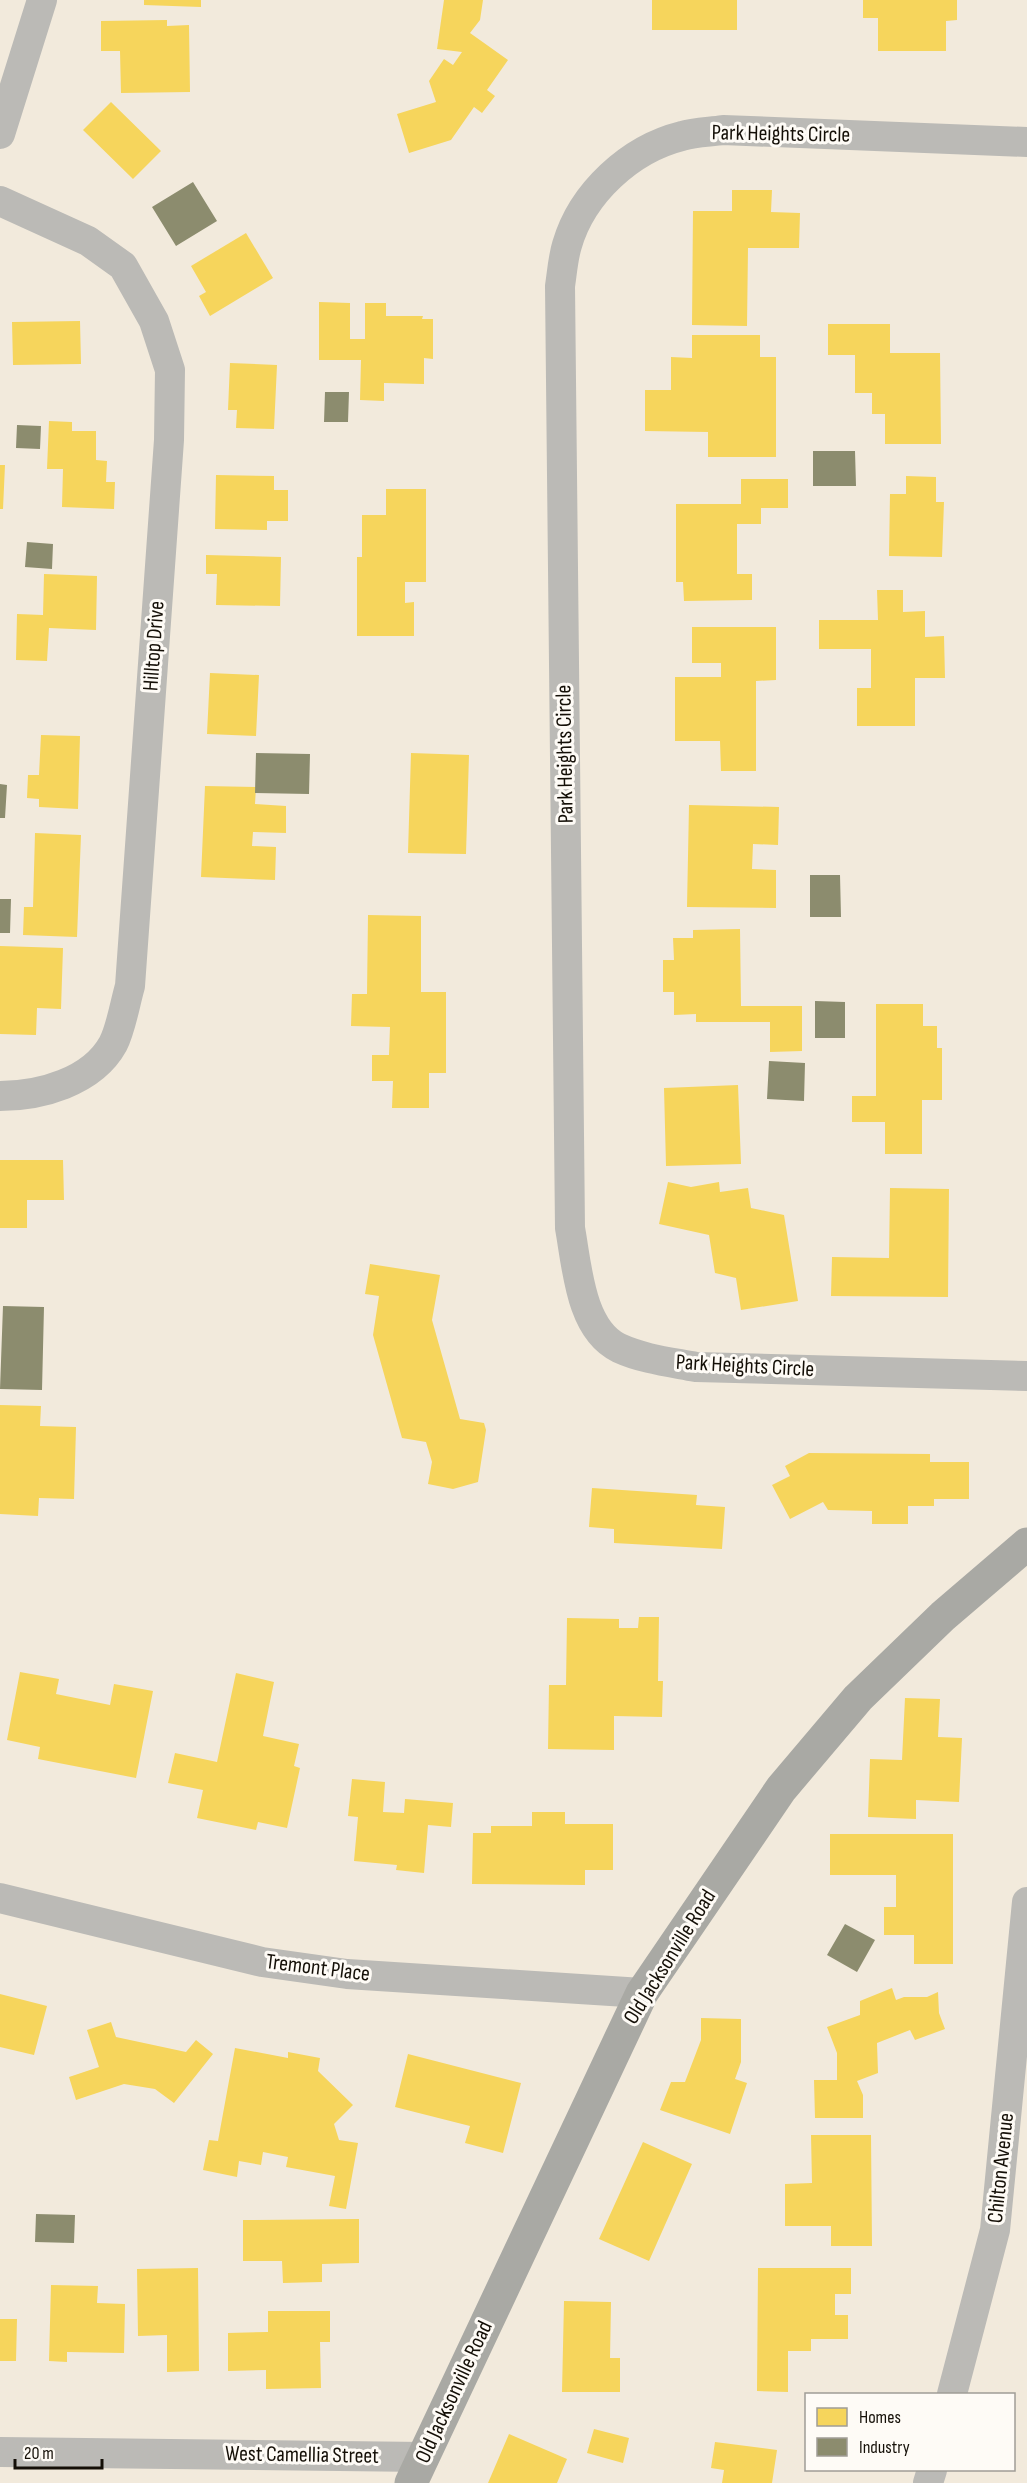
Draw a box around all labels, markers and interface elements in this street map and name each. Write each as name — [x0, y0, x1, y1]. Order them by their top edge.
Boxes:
street label: Park Heights Circle — [711, 119, 851, 149]
street label: Hilltop Drive — [137, 600, 171, 692]
street label: Park Heights Circle — [550, 684, 580, 824]
street label: Park Heights Circle — [675, 1349, 815, 1383]
street label: Old Jacksonville Road — [618, 1885, 722, 2029]
street label: Tremont Place — [264, 1948, 372, 1988]
street label: Chilton Avenue — [982, 2112, 1020, 2224]
street label: Old Jacksonville Road — [409, 2317, 499, 2467]
legend — [805, 2393, 1015, 2471]
text: Homes — [859, 2407, 901, 2428]
scale bar — [15, 2432, 102, 2470]
text: Industry — [859, 2437, 910, 2458]
street label: West Camellia Street — [225, 2440, 379, 2470]
text: 20 m — [24, 2443, 54, 2464]

